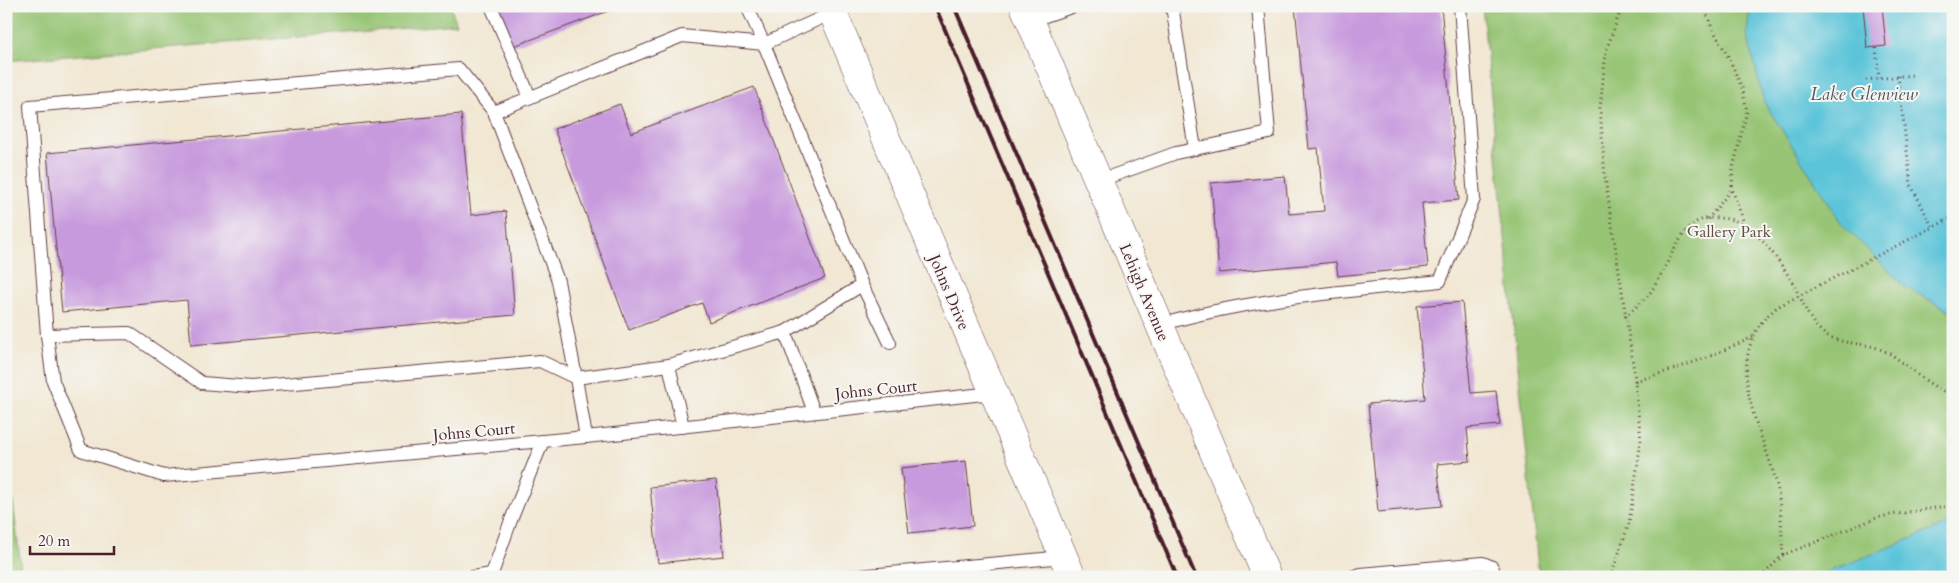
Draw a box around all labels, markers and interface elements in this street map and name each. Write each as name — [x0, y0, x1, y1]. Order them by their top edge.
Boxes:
water label: Lake Glenview — [1810, 82, 1918, 107]
park label: Gallery Park — [1687, 221, 1772, 243]
street label: Lehigh Avenue — [1114, 240, 1175, 345]
street label: Johns Drive — [922, 249, 975, 334]
street label: Johns Court — [832, 375, 918, 405]
street label: Johns Court — [430, 417, 516, 447]
scale bar — [30, 523, 114, 555]
text: 20 m — [38, 531, 70, 551]

